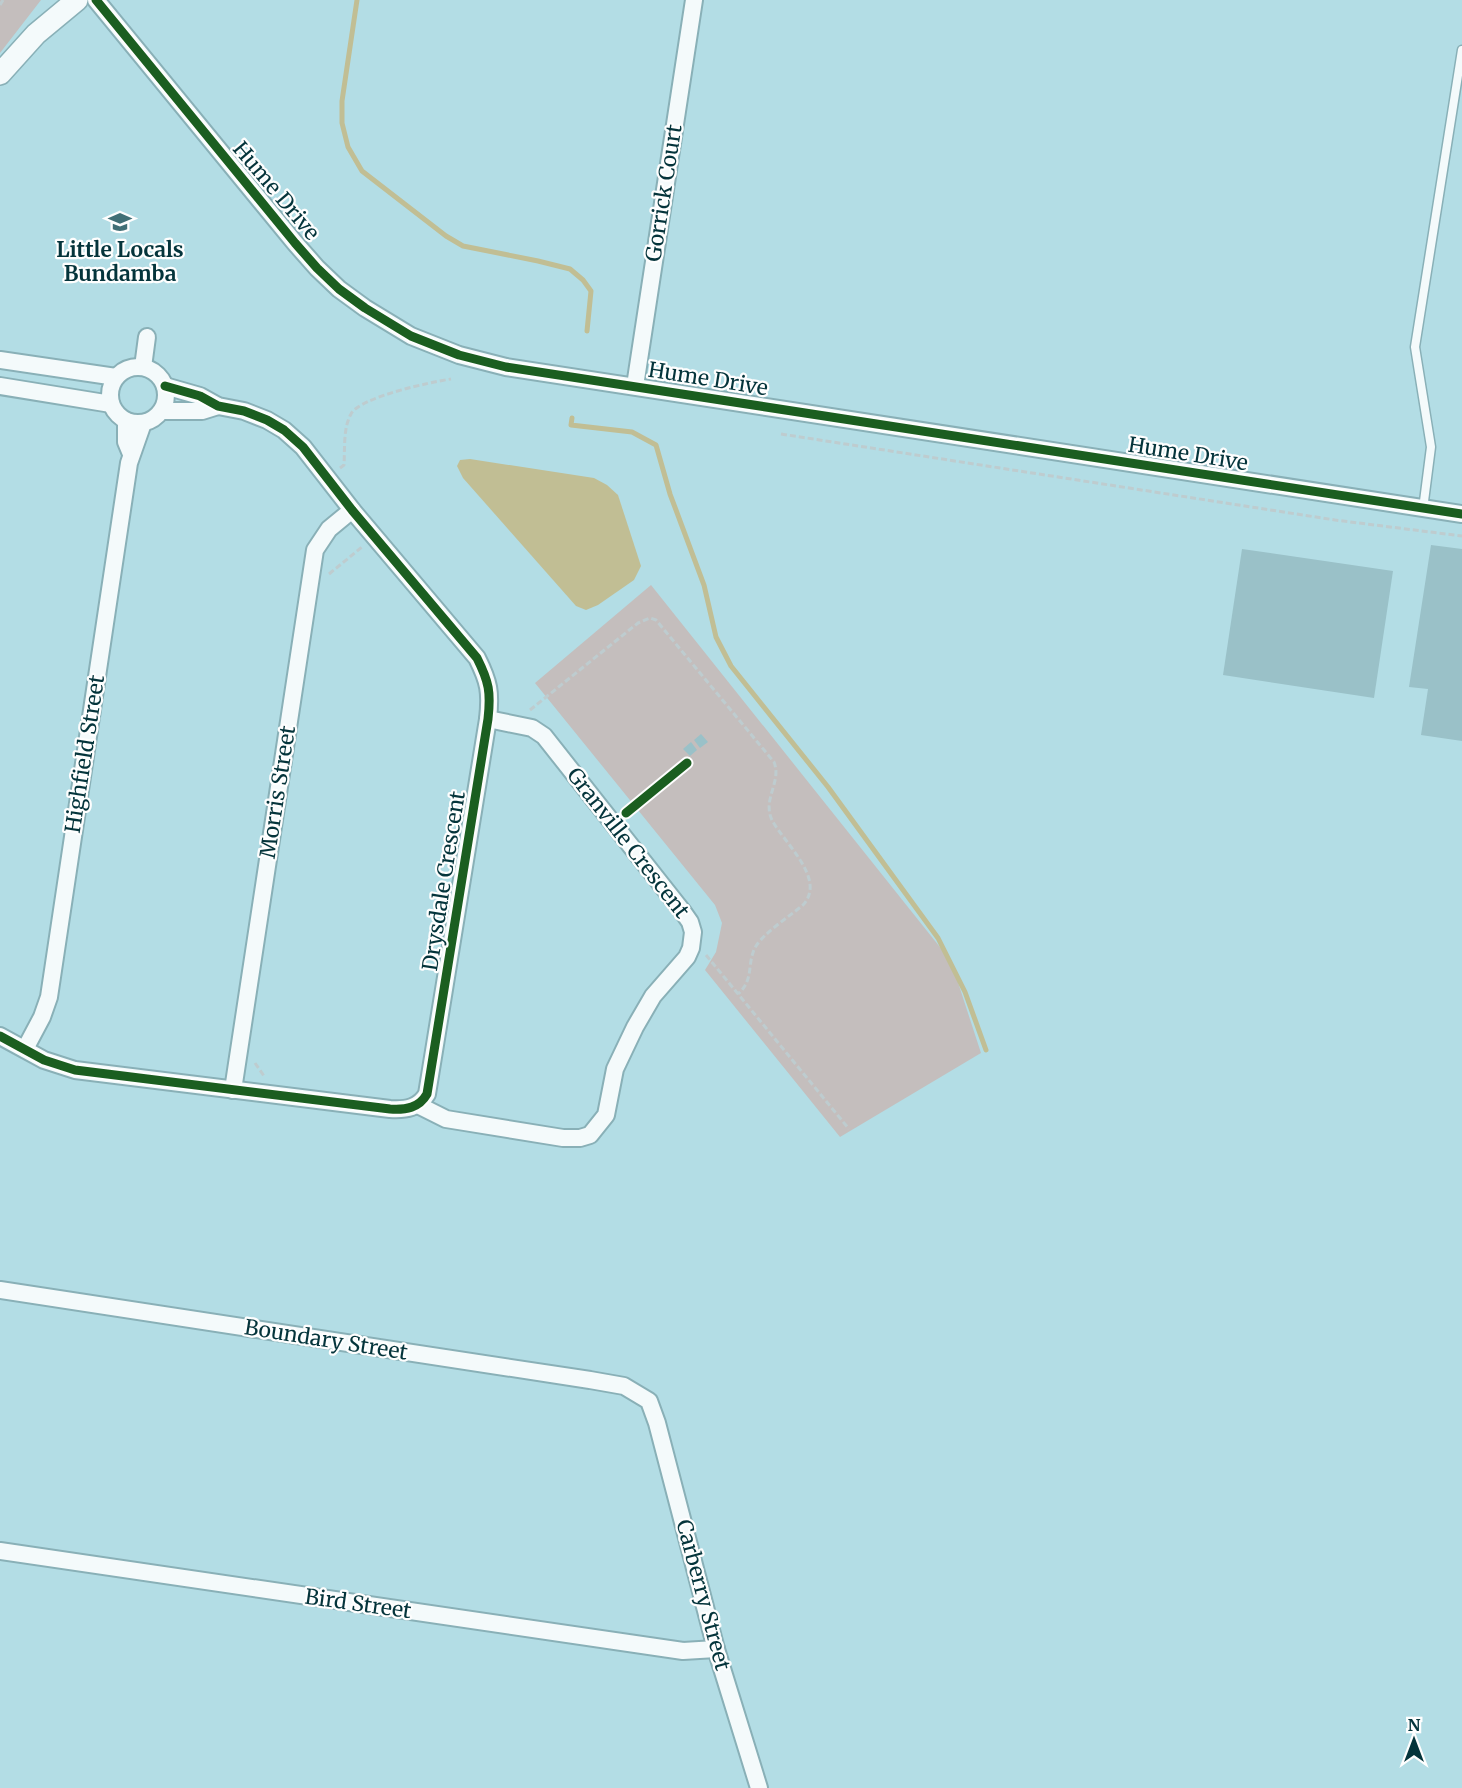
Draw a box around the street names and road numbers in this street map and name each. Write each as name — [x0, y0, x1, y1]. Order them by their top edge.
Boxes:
street label: Gorrick Court — [639, 122, 688, 264]
street label: Hume Drive — [227, 136, 326, 246]
street label: Hume Drive — [646, 356, 770, 401]
street label: Hume Drive — [1126, 431, 1250, 476]
street label: Highfield Street — [59, 673, 110, 835]
street label: Morris Street — [254, 724, 301, 860]
street label: Granville Crescent — [561, 762, 696, 923]
street label: Drysdale Crescent — [416, 789, 471, 973]
street label: Boundary Street — [242, 1313, 410, 1366]
street label: Carberry Street — [670, 1517, 737, 1673]
street label: Bird Street — [303, 1583, 413, 1624]

